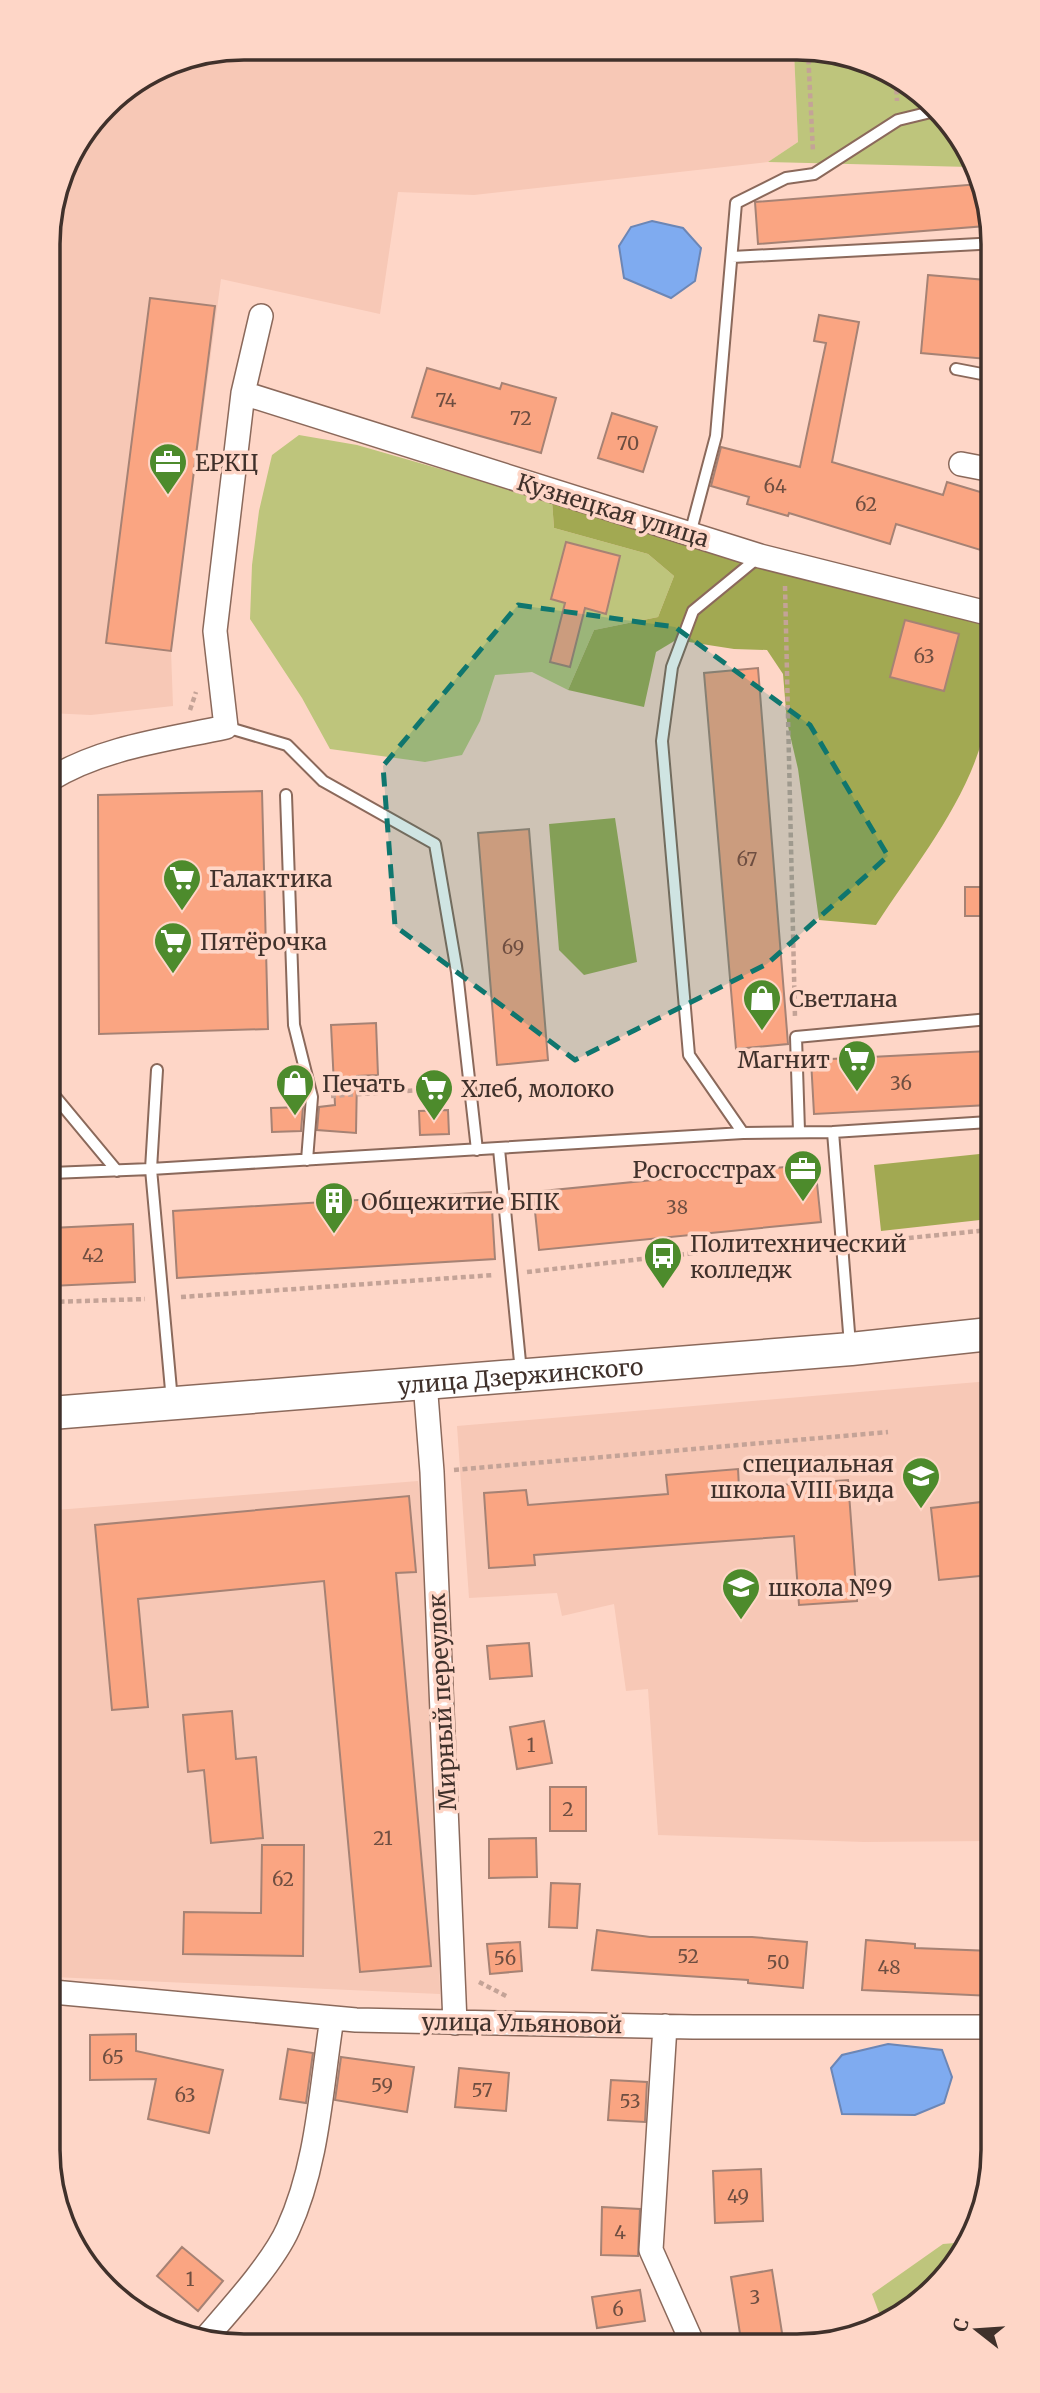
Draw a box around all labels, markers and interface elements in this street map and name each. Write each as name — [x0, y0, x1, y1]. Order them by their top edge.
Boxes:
house number: 74 — [436, 388, 457, 412]
house number: 72 — [510, 406, 532, 430]
house number: 70 — [617, 431, 639, 455]
office icon: ЕРКЦ — [147, 441, 189, 496]
place label: ЕРКЦ — [195, 448, 259, 477]
street label: Кузнецкая улица — [513, 467, 713, 553]
house number: 64 — [763, 474, 787, 498]
house number: 62 — [855, 492, 877, 516]
house number: 63 — [913, 644, 935, 668]
house number: 67 — [737, 847, 758, 871]
supermarket icon: Галактика — [161, 857, 203, 912]
place label: Галактика — [209, 864, 333, 893]
supermarket icon: Пятёрочка — [152, 920, 194, 975]
place label: Пятёрочка — [200, 927, 327, 956]
house number: 69 — [502, 935, 524, 959]
shop icon: Светлана — [741, 977, 783, 1032]
place label: Светлана — [789, 984, 898, 1013]
supermarket icon: Магнит — [836, 1038, 878, 1093]
place label: Магнит — [738, 1045, 830, 1074]
shop icon: Печать — [274, 1062, 316, 1117]
supermarket icon: Хлеб, молоко — [413, 1067, 455, 1122]
place label: Печать — [322, 1069, 405, 1098]
house number: 36 — [890, 1071, 912, 1095]
place label: Хлеб, молоко — [461, 1074, 614, 1103]
office icon: Росгосстрах — [782, 1148, 824, 1203]
place label: Росгосстрах — [632, 1155, 776, 1184]
building icon: Общежитие БПК — [313, 1180, 355, 1235]
place label: Общежитие БПК — [361, 1187, 560, 1216]
house number: 38 — [666, 1195, 688, 1219]
place label: Политехнический колледж — [690, 1229, 907, 1284]
bus stop icon: Политехнический колледж — [642, 1235, 684, 1290]
house number: 42 — [82, 1243, 104, 1267]
street label: улица Дзержинского — [397, 1351, 644, 1400]
place label: специальная школа VIII вида — [710, 1449, 894, 1504]
school or university icon: специальная школа VIII вида — [900, 1455, 942, 1510]
school or university icon: школа №9 — [720, 1566, 762, 1621]
place label: школа №9 — [768, 1573, 892, 1602]
street label: Мирный переулок — [422, 1592, 462, 1811]
house number: 1 — [527, 1733, 536, 1757]
house number: 2 — [562, 1797, 574, 1821]
house number: 21 — [373, 1826, 393, 1850]
house number: 62 — [272, 1867, 294, 1891]
house number: 52 — [677, 1944, 699, 1968]
house number: 56 — [494, 1946, 516, 1970]
house number: 50 — [766, 1950, 790, 1974]
house number: 48 — [878, 1955, 901, 1979]
street label: улица Ульяновой — [421, 2007, 623, 2039]
house number: 65 — [102, 2045, 124, 2069]
house number: 59 — [371, 2073, 393, 2097]
house number: 57 — [471, 2078, 493, 2102]
house number: 63 — [174, 2083, 196, 2107]
house number: 53 — [619, 2089, 641, 2113]
house number: 49 — [727, 2184, 749, 2208]
house number: 4 — [614, 2220, 626, 2244]
house number: 1 — [186, 2267, 195, 2291]
house number: 3 — [750, 2285, 760, 2309]
north arrow — [942, 2295, 1012, 2365]
house number: 6 — [612, 2297, 624, 2321]
text: С — [947, 2315, 974, 2335]

